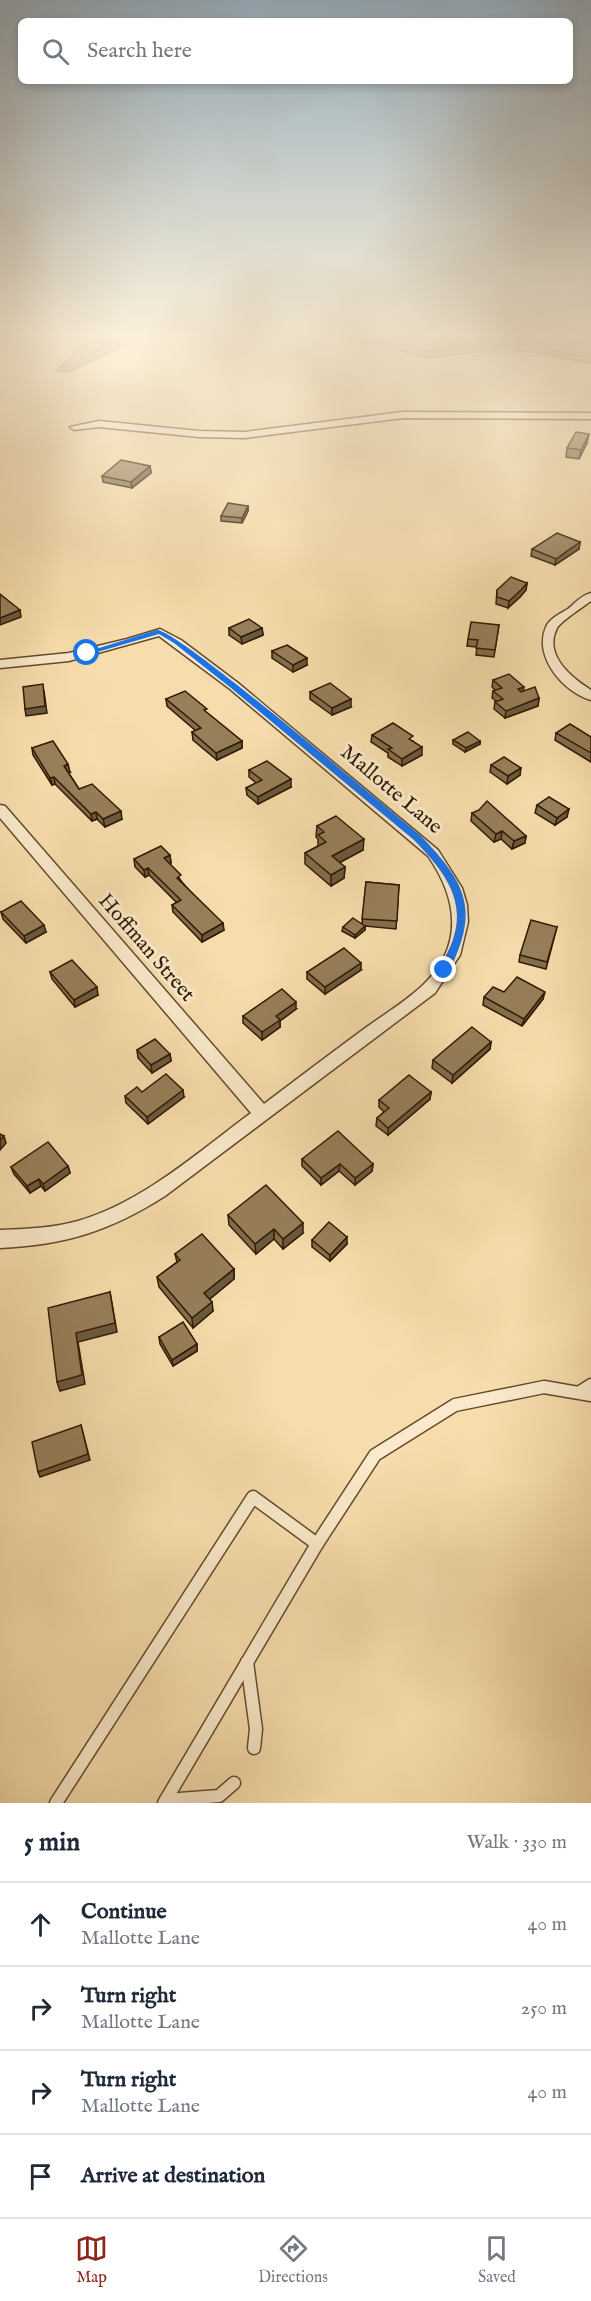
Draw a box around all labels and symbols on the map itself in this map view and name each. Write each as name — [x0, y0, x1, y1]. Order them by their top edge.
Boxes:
route start — [73, 639, 99, 665]
street label: Mallotte Lane — [334, 739, 448, 841]
street label: Hoffman Street — [92, 888, 200, 1008]
route end — [430, 956, 456, 982]

